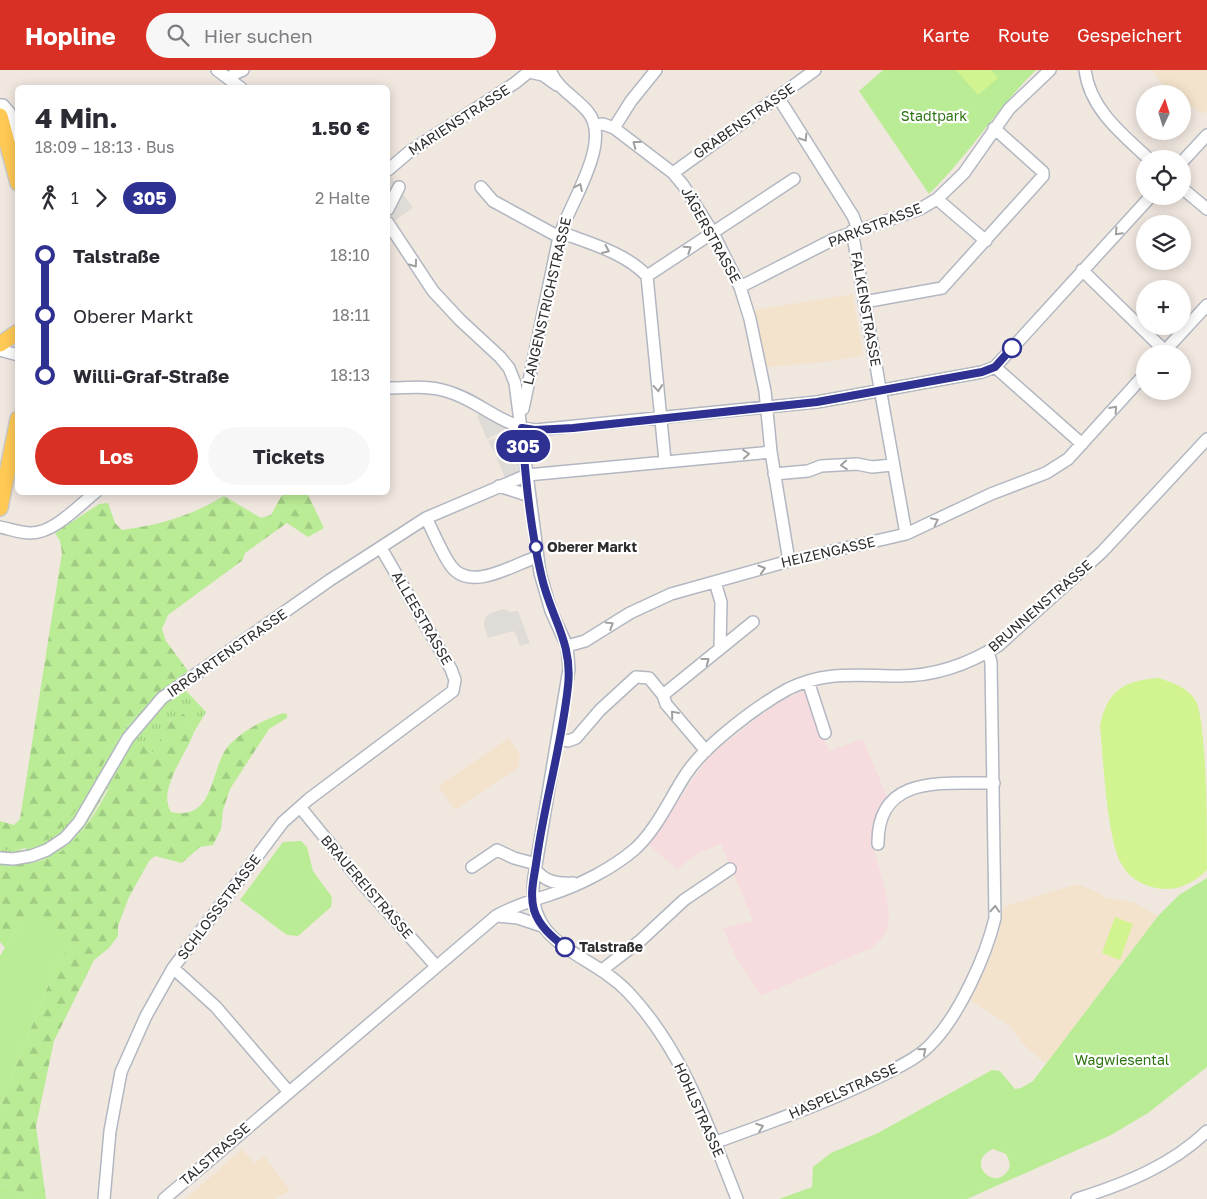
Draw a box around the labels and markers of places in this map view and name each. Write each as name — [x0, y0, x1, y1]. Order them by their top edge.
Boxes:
unlabelled marker — [1002, 338, 1022, 358]
place label: Oberer Markt — [547, 538, 637, 555]
marker: Oberer Markt — [529, 540, 543, 554]
marker: Talstraße — [555, 937, 575, 957]
place label: Talstraße — [579, 938, 643, 955]

